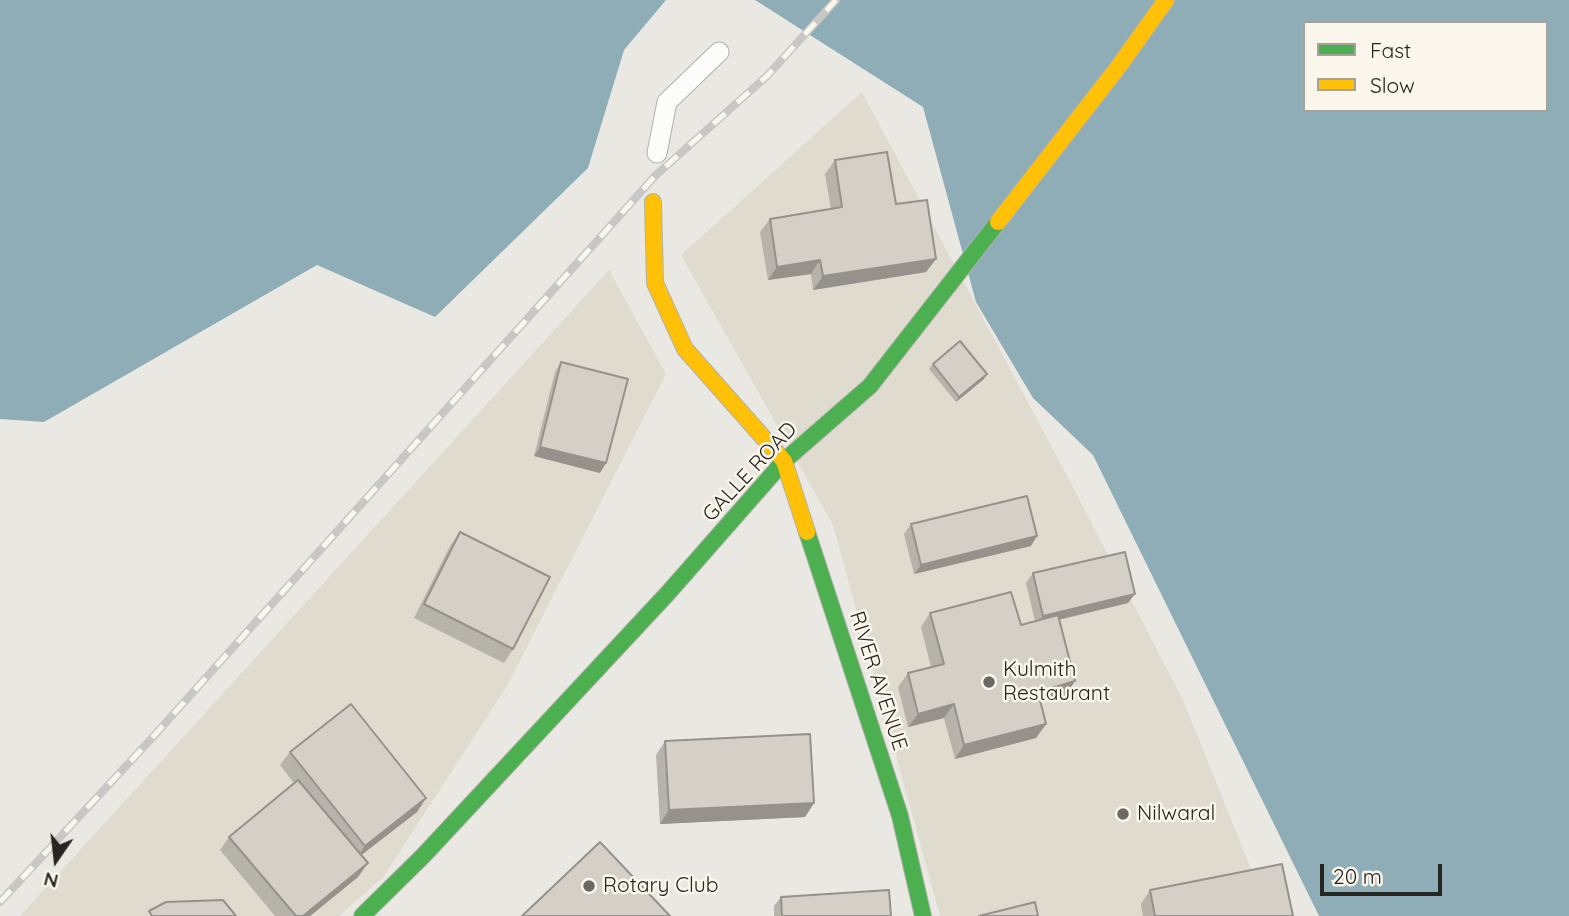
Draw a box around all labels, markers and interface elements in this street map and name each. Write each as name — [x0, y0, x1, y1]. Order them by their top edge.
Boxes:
legend — [1303, 21, 1548, 112]
text: Fast — [1370, 37, 1411, 63]
text: Slow — [1370, 72, 1415, 98]
street label: GALLE ROAD — [698, 417, 802, 527]
street label: RIVER AVENUE — [844, 608, 912, 754]
place label: Kulmith Restaurant — [1003, 657, 1110, 707]
marker: Kulmith Restaurant — [981, 674, 997, 690]
place label: Nilwaral — [1137, 801, 1215, 827]
marker: Nilwaral — [1115, 806, 1131, 822]
north arrow — [21, 825, 91, 895]
scale bar — [1324, 850, 1446, 894]
text: 20 m — [1333, 863, 1382, 889]
text: N — [41, 867, 61, 894]
place label: Rotary Club — [603, 873, 718, 899]
marker: Rotary Club — [581, 878, 597, 894]

